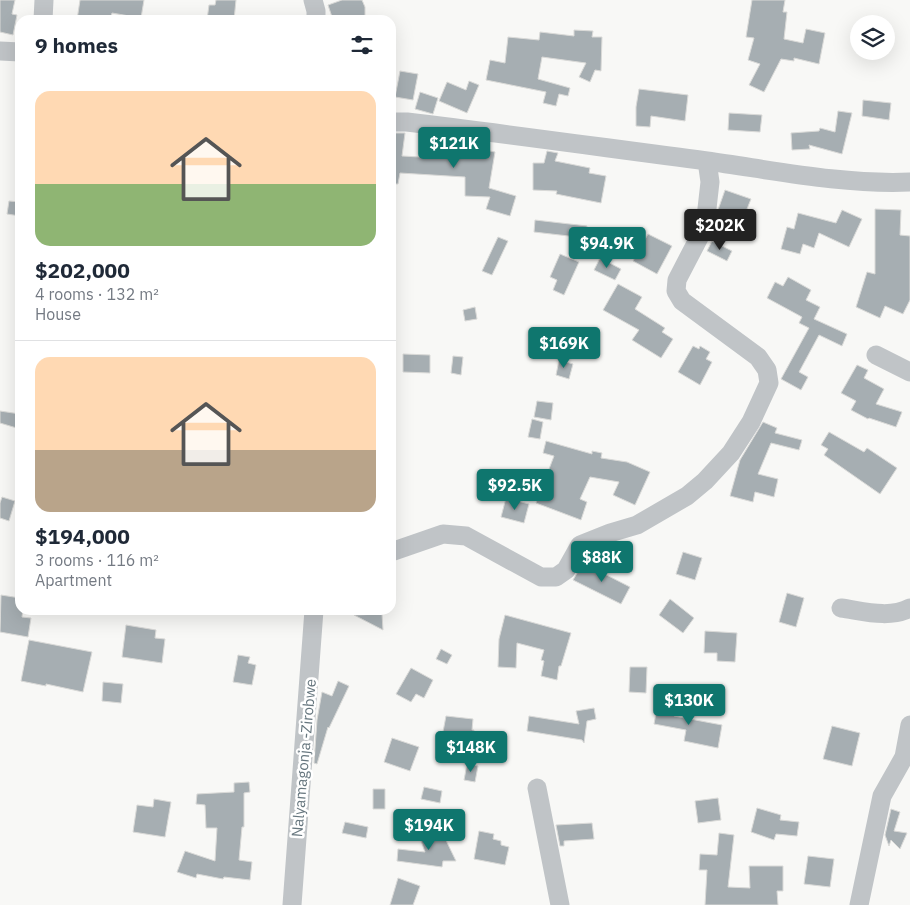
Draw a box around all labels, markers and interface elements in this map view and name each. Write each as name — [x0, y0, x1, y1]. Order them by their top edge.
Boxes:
map controls — [850, 15, 895, 60]
button: layers — [850, 15, 895, 60]
text: 9 homes — [35, 31, 118, 59]
icon: filters — [348, 31, 376, 59]
icon: home — [161, 124, 251, 214]
pin: $121K — [419, 126, 489, 169]
text: $121K — [429, 133, 479, 153]
pin: $202K — [685, 208, 755, 251]
text: $202K — [695, 215, 745, 235]
pin: $94.9K — [566, 226, 648, 269]
text: $94.9K — [580, 233, 634, 253]
text: $202,000 — [35, 256, 130, 284]
text: 4 rooms · 132 m² — [35, 284, 159, 304]
text: House — [35, 304, 81, 324]
pin: $169K — [529, 326, 599, 369]
text: $169K — [539, 333, 589, 353]
icon: home — [161, 389, 251, 479]
pin: $92.5K — [474, 468, 556, 511]
text: $92.5K — [488, 475, 542, 495]
text: $194,000 — [35, 522, 130, 550]
pin: $88K — [572, 540, 632, 583]
text: $88K — [582, 547, 622, 567]
text: 3 rooms · 116 m² — [35, 550, 159, 570]
text: Apartment — [35, 570, 112, 590]
street label: Nalyamagonja -Zirobwe — [287, 678, 320, 838]
pin: $130K — [654, 684, 724, 726]
text: $130K — [664, 690, 714, 710]
pin: $148K — [436, 730, 506, 773]
text: $148K — [446, 737, 496, 757]
pin: $194K — [394, 808, 464, 851]
text: $194K — [404, 815, 454, 835]

